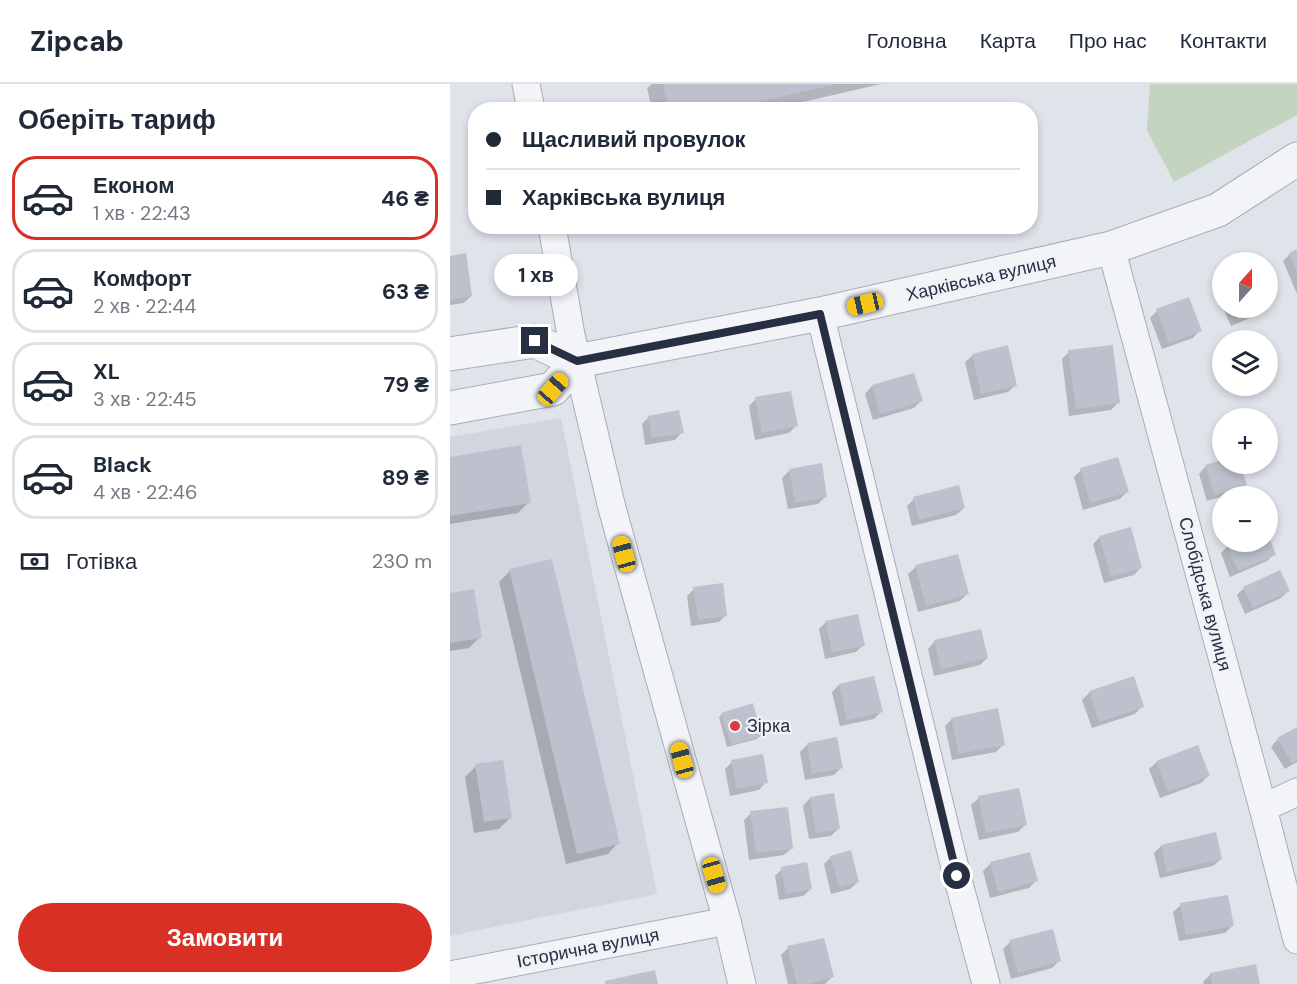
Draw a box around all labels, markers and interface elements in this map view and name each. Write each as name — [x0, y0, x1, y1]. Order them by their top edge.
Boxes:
text: Zipcab — [30, 23, 124, 60]
text: Головна — [867, 27, 947, 55]
text: Карта — [980, 27, 1036, 55]
text: Про нас — [1069, 27, 1147, 55]
text: Контакти — [1180, 27, 1267, 55]
text: Оберіть тариф — [18, 102, 216, 137]
text: Щасливий провулок — [522, 125, 746, 154]
icon: car — [21, 171, 75, 225]
text: Економ — [93, 171, 175, 200]
text: Харківська вулиця — [522, 183, 725, 212]
text: 46 ₴ — [381, 184, 429, 213]
text: 1 хв · 22:43 — [93, 200, 191, 226]
street label: Харківська вулиця — [904, 249, 1058, 307]
north arrow — [1212, 252, 1278, 318]
map controls — [1212, 252, 1278, 552]
callout: 1 хв — [493, 254, 577, 296]
text: 1 хв — [518, 262, 554, 288]
icon: car — [21, 264, 75, 318]
text: Комфорт — [93, 264, 192, 293]
text: 63 ₴ — [382, 277, 429, 306]
car — [845, 291, 885, 317]
text: 2 хв · 22:44 — [93, 293, 196, 319]
route end — [521, 327, 548, 354]
button: layers — [1212, 330, 1278, 396]
icon: car — [21, 357, 75, 411]
text: XL — [93, 357, 120, 386]
text: 79 ₴ — [384, 370, 429, 399]
car — [534, 370, 572, 408]
text: 3 хв · 22:45 — [93, 386, 197, 412]
button: + — [1212, 408, 1278, 474]
icon: car — [21, 450, 75, 504]
text: Black — [93, 450, 152, 479]
text: 89 ₴ — [382, 463, 429, 492]
text: 4 хв · 22:46 — [93, 479, 197, 505]
button: − — [1212, 486, 1278, 552]
street label: Слобідська вулиця — [1173, 514, 1237, 674]
car — [611, 534, 637, 574]
icon: cash — [18, 545, 51, 578]
text: Готівка — [66, 547, 137, 576]
text: 230 m — [372, 548, 432, 574]
place label: Зірка — [747, 714, 791, 738]
marker: Зірка — [728, 719, 742, 733]
car — [669, 740, 695, 780]
car — [700, 855, 728, 895]
route start — [943, 862, 970, 889]
button: Замовити — [18, 903, 432, 972]
street label: Історична вулиця — [515, 922, 661, 974]

